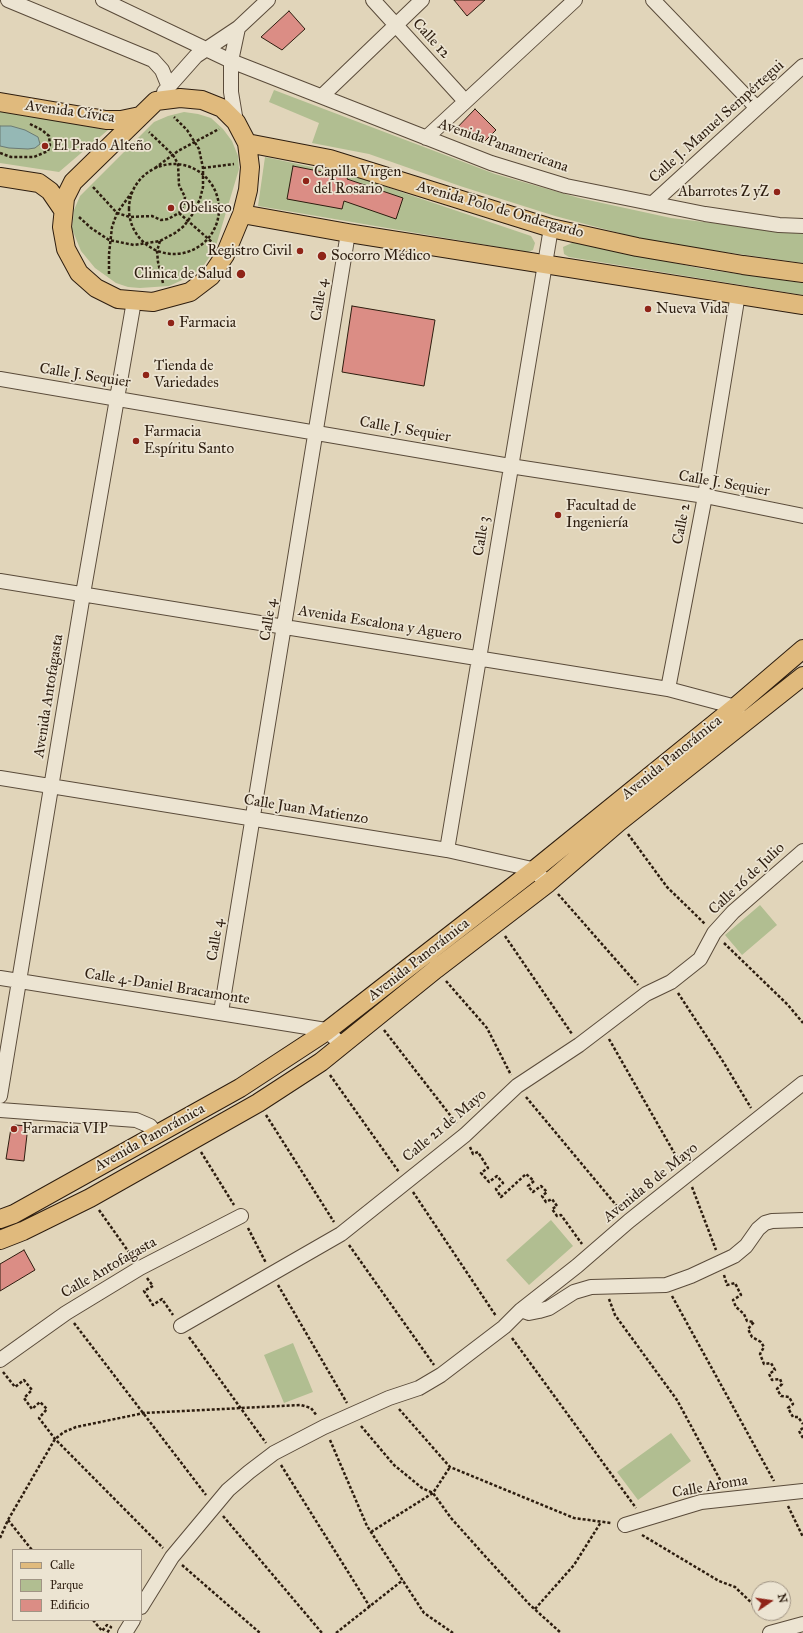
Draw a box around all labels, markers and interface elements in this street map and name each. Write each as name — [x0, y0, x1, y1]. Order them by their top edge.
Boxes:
street label: Calle 12 — [408, 15, 454, 63]
street label: Calle J. Manuel Sempértegui — [646, 57, 788, 187]
street label: Avenida Cívica — [24, 97, 116, 127]
street label: Avenida Panamericana — [435, 115, 571, 177]
place label: El Prado Alteño — [53, 137, 151, 155]
marker: El Prado Alteño — [40, 141, 50, 151]
place label: Capilla Virgen del Rosario — [314, 163, 401, 198]
marker: Capilla Virgen del Rosario — [301, 176, 311, 186]
street label: Avenida Polo de Ondergardo — [414, 178, 586, 242]
place label: Abarrotes Z yZ — [678, 183, 769, 201]
marker: Abarrotes Z yZ — [772, 187, 782, 197]
place label: Obelisco — [179, 199, 232, 217]
marker: Obelisco — [166, 203, 176, 213]
place label: Registro Civil — [207, 242, 292, 260]
marker: Registro Civil — [295, 246, 305, 256]
place label: Socorro Médico — [331, 247, 430, 265]
marker: Socorro Médico — [316, 250, 328, 262]
place label: Clinica de Salud — [134, 265, 232, 283]
marker: Clinica de Salud — [235, 268, 247, 280]
street label: Calle 4 — [308, 278, 332, 322]
place label: Nueva Vida — [656, 300, 728, 318]
marker: Nueva Vida — [643, 304, 653, 314]
place label: Farmacia — [179, 314, 236, 332]
marker: Farmacia — [166, 318, 176, 328]
place label: Tienda de Variedades — [154, 357, 219, 392]
street label: Calle J. Sequier — [38, 360, 132, 392]
marker: Tienda de Variedades — [141, 370, 151, 380]
street label: Calle J. Sequier — [358, 413, 452, 447]
place label: Farmacia Espíritu Santo — [144, 423, 234, 458]
marker: Farmacia Espíritu Santo — [131, 436, 141, 446]
street label: Calle J. Sequier — [677, 467, 771, 501]
place label: Facultad de Ingeniería — [566, 497, 636, 532]
street label: Calle 2 — [669, 502, 695, 546]
marker: Facultad de Ingeniería — [553, 510, 563, 520]
street label: Calle 3 — [470, 515, 494, 557]
street label: Calle 4 — [257, 598, 281, 642]
street label: Avenida Escalona y Aguero — [297, 602, 463, 646]
street label: Avenida Antofagasta — [30, 633, 68, 759]
street label: Avenida Panorámica — [618, 712, 726, 804]
street label: Calle Juan Matienzo — [243, 791, 369, 829]
street label: Calle 16 de Julio — [705, 839, 789, 919]
street label: Avenida Panorámica — [365, 915, 473, 1005]
street label: Calle 4 — [204, 918, 228, 962]
street label: Calle 4-Daniel Bracamonte — [83, 965, 251, 1009]
street label: Calle 21 de Mayo — [399, 1086, 491, 1166]
street label: Avenida Panorámica — [92, 1100, 208, 1176]
place label: Farmacia VIP — [22, 1120, 108, 1138]
marker: Farmacia VIP — [9, 1124, 19, 1134]
street label: Avenida 8 de Mayo — [600, 1139, 702, 1227]
street label: Calle Antofagasta — [58, 1233, 160, 1303]
street label: Calle Aroma — [671, 1472, 749, 1502]
legend — [12, 1549, 142, 1621]
text: Calle — [50, 1558, 75, 1572]
text: Parque — [50, 1578, 83, 1592]
north arrow — [751, 1581, 791, 1621]
text: N — [775, 1592, 790, 1604]
text: Edificio — [50, 1598, 89, 1612]

